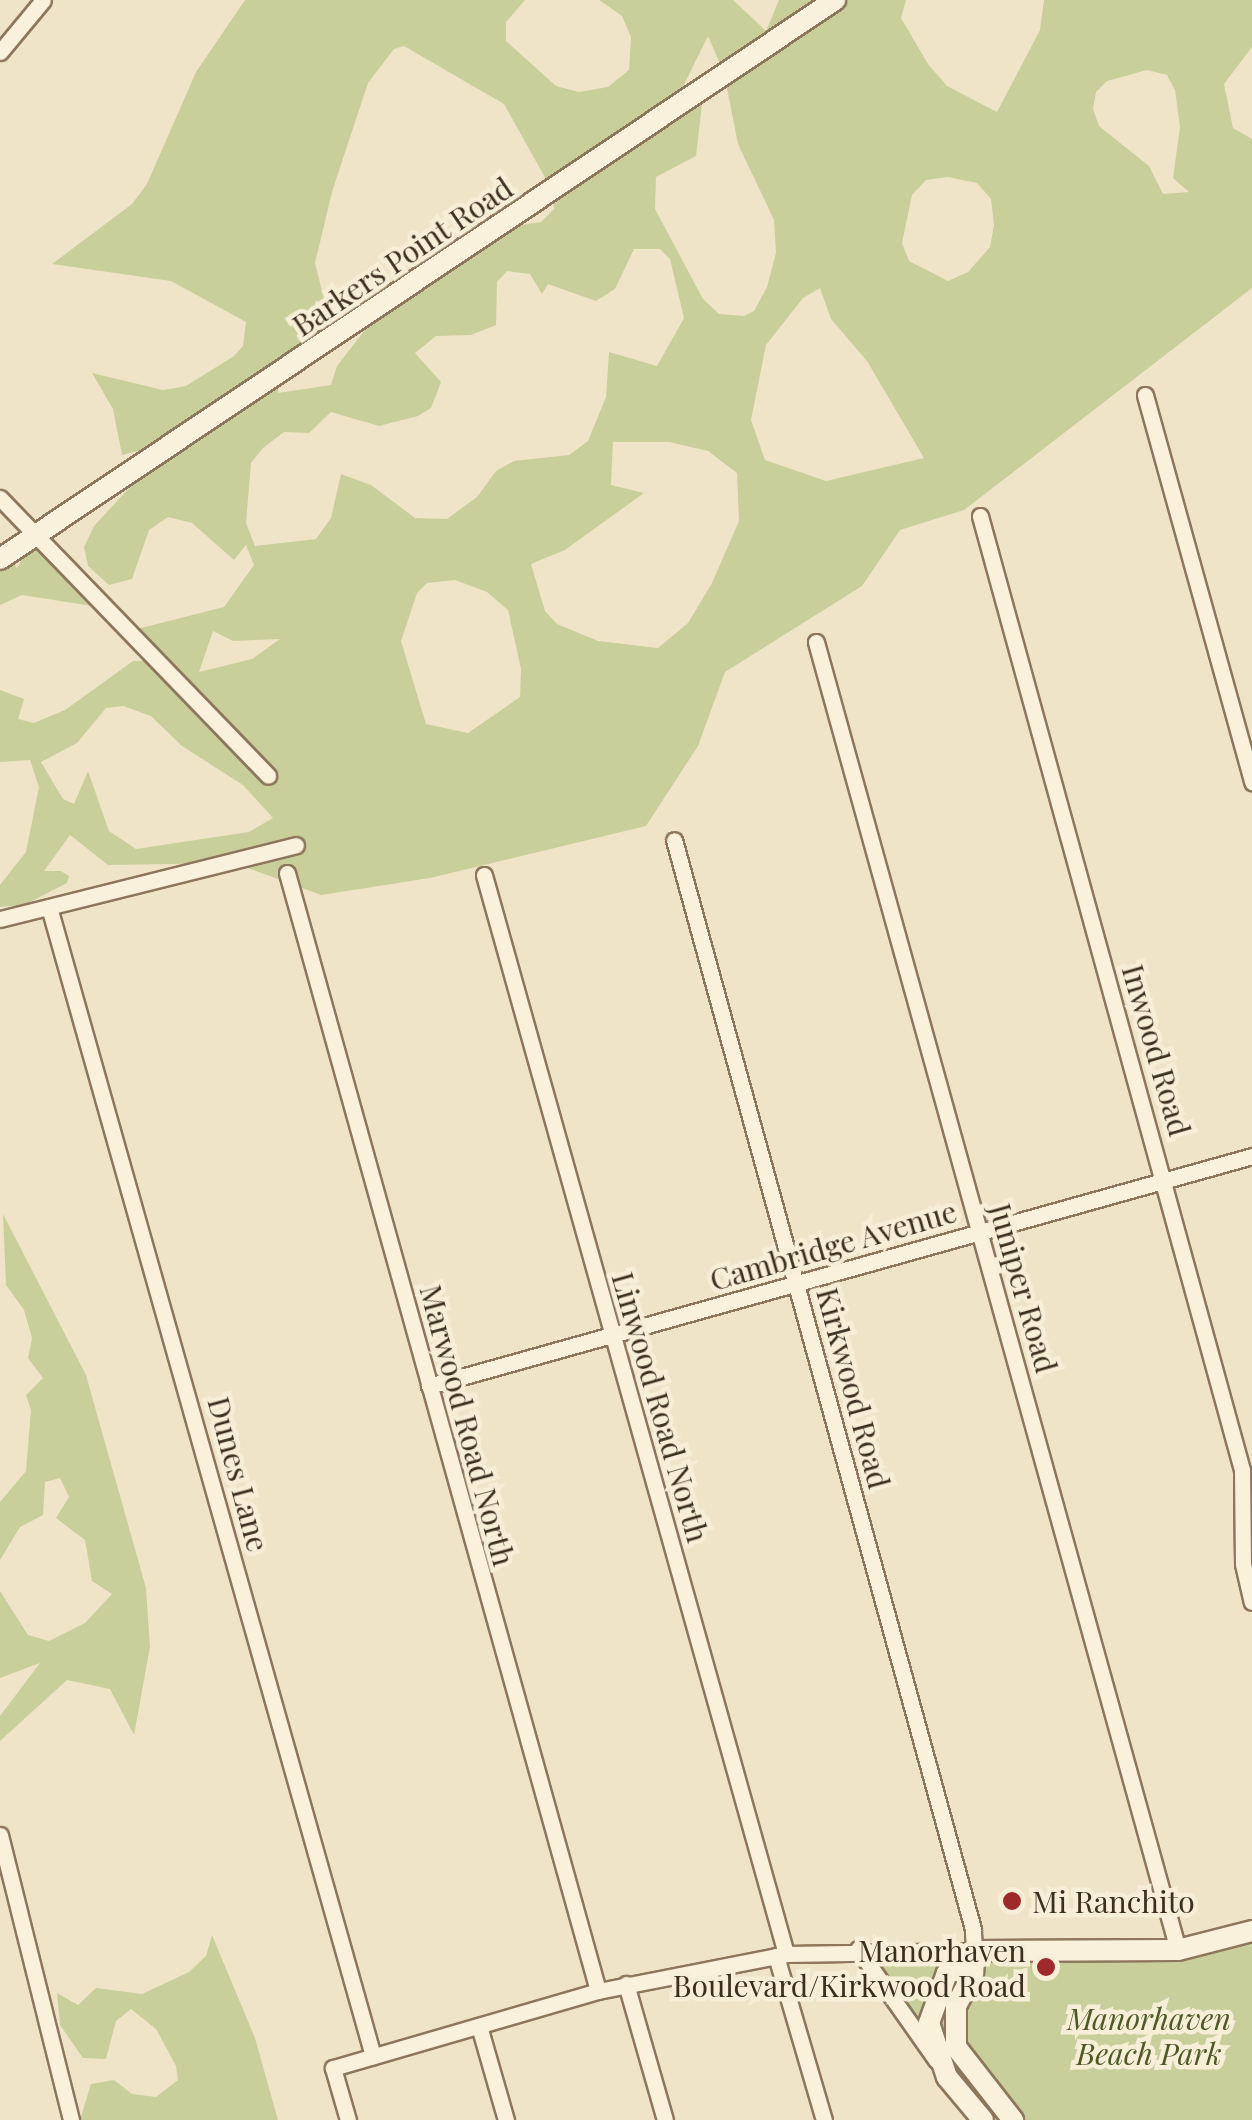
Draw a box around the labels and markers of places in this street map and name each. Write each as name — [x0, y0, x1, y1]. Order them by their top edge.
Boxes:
place label: Mi Ranchito — [1032, 1883, 1195, 1919]
marker: Mi Ranchito — [1001, 1890, 1023, 1912]
place label: Manorhaven Boulevard/Kirkwood Road — [673, 1932, 1026, 2002]
marker: Manorhaven Boulevard/Kirkwood Road — [1035, 1956, 1057, 1978]

